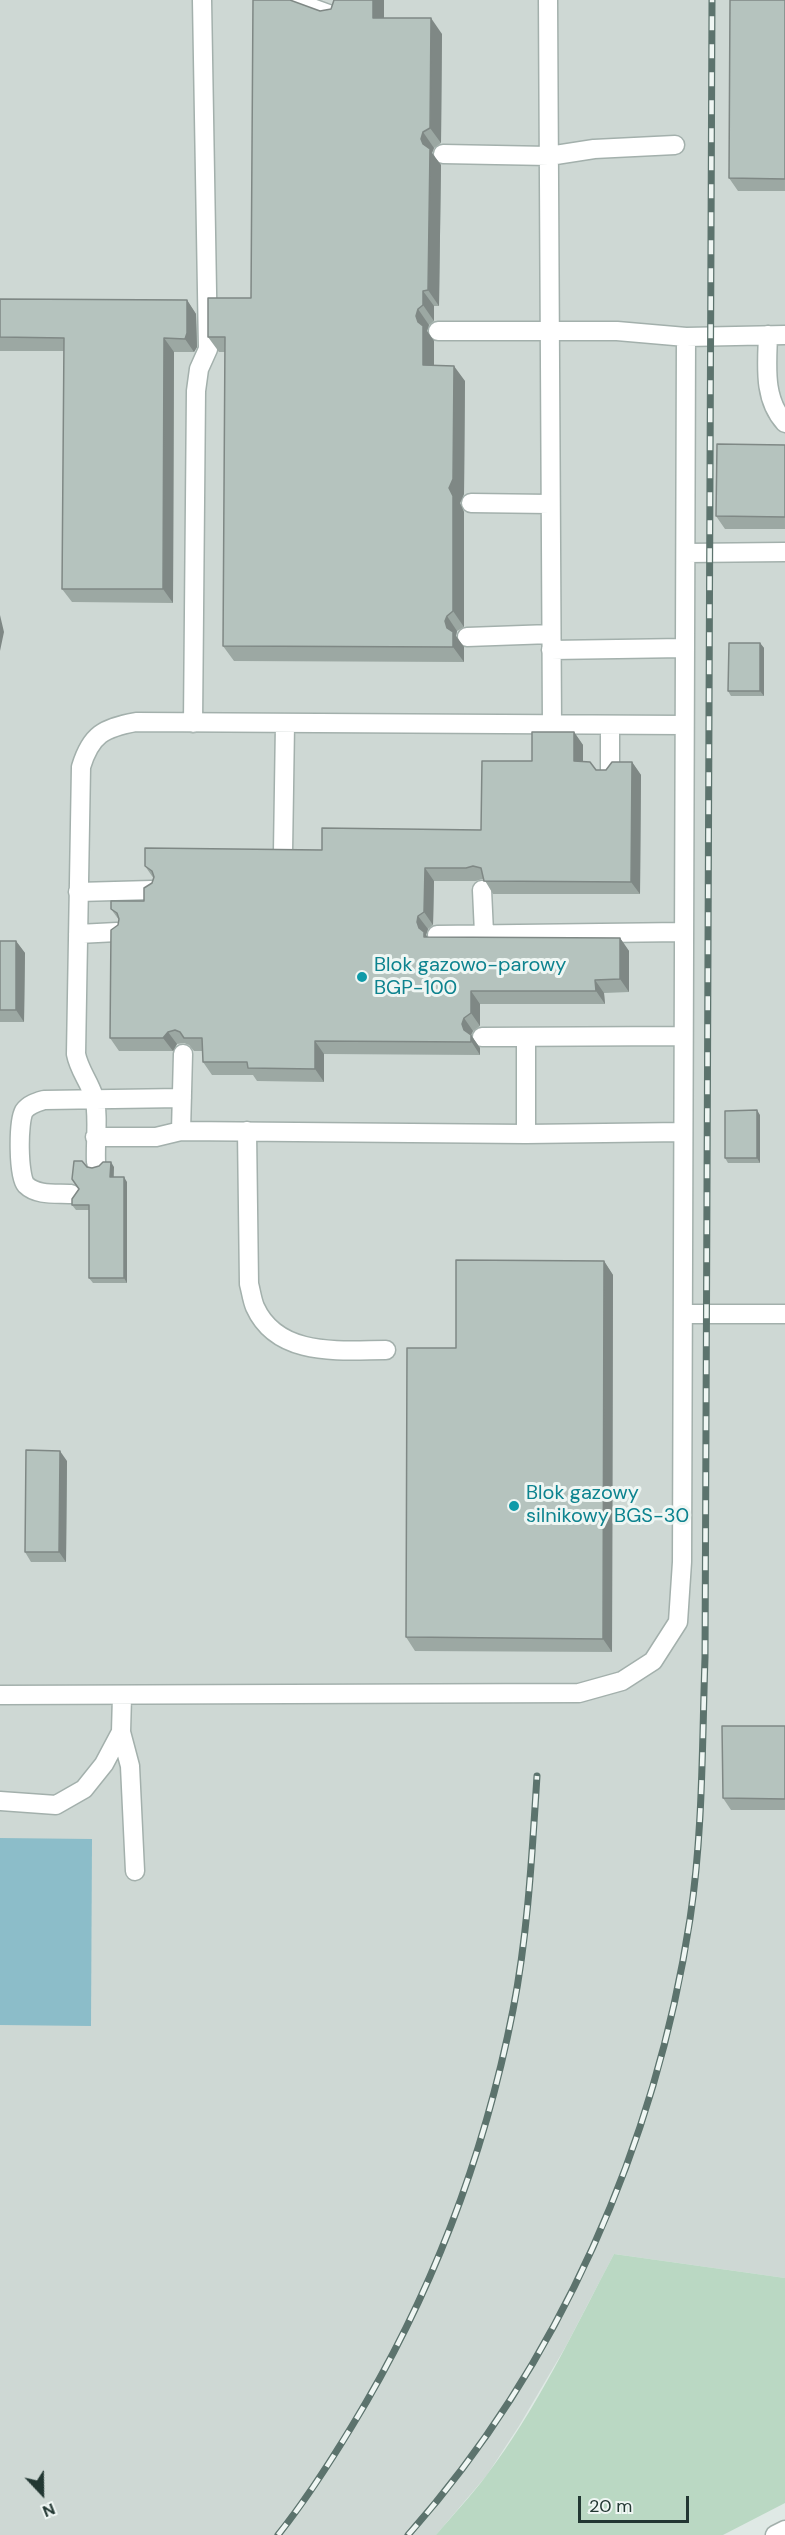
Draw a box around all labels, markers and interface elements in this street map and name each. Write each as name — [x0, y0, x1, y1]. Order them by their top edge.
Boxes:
place label: Blok gazowo-parowy BGP-100 — [374, 954, 566, 1001]
marker: Blok gazowo-parowy BGP-100 — [355, 970, 369, 984]
place label: Blok gazowy silnikowy BGS-30 — [526, 1482, 689, 1529]
marker: Blok gazowy silnikowy BGS-30 — [507, 1499, 521, 1513]
north arrow — [12, 2463, 72, 2523]
scale bar — [581, 2484, 692, 2522]
text: 20 m — [589, 2494, 632, 2518]
text: N — [40, 2498, 58, 2522]

